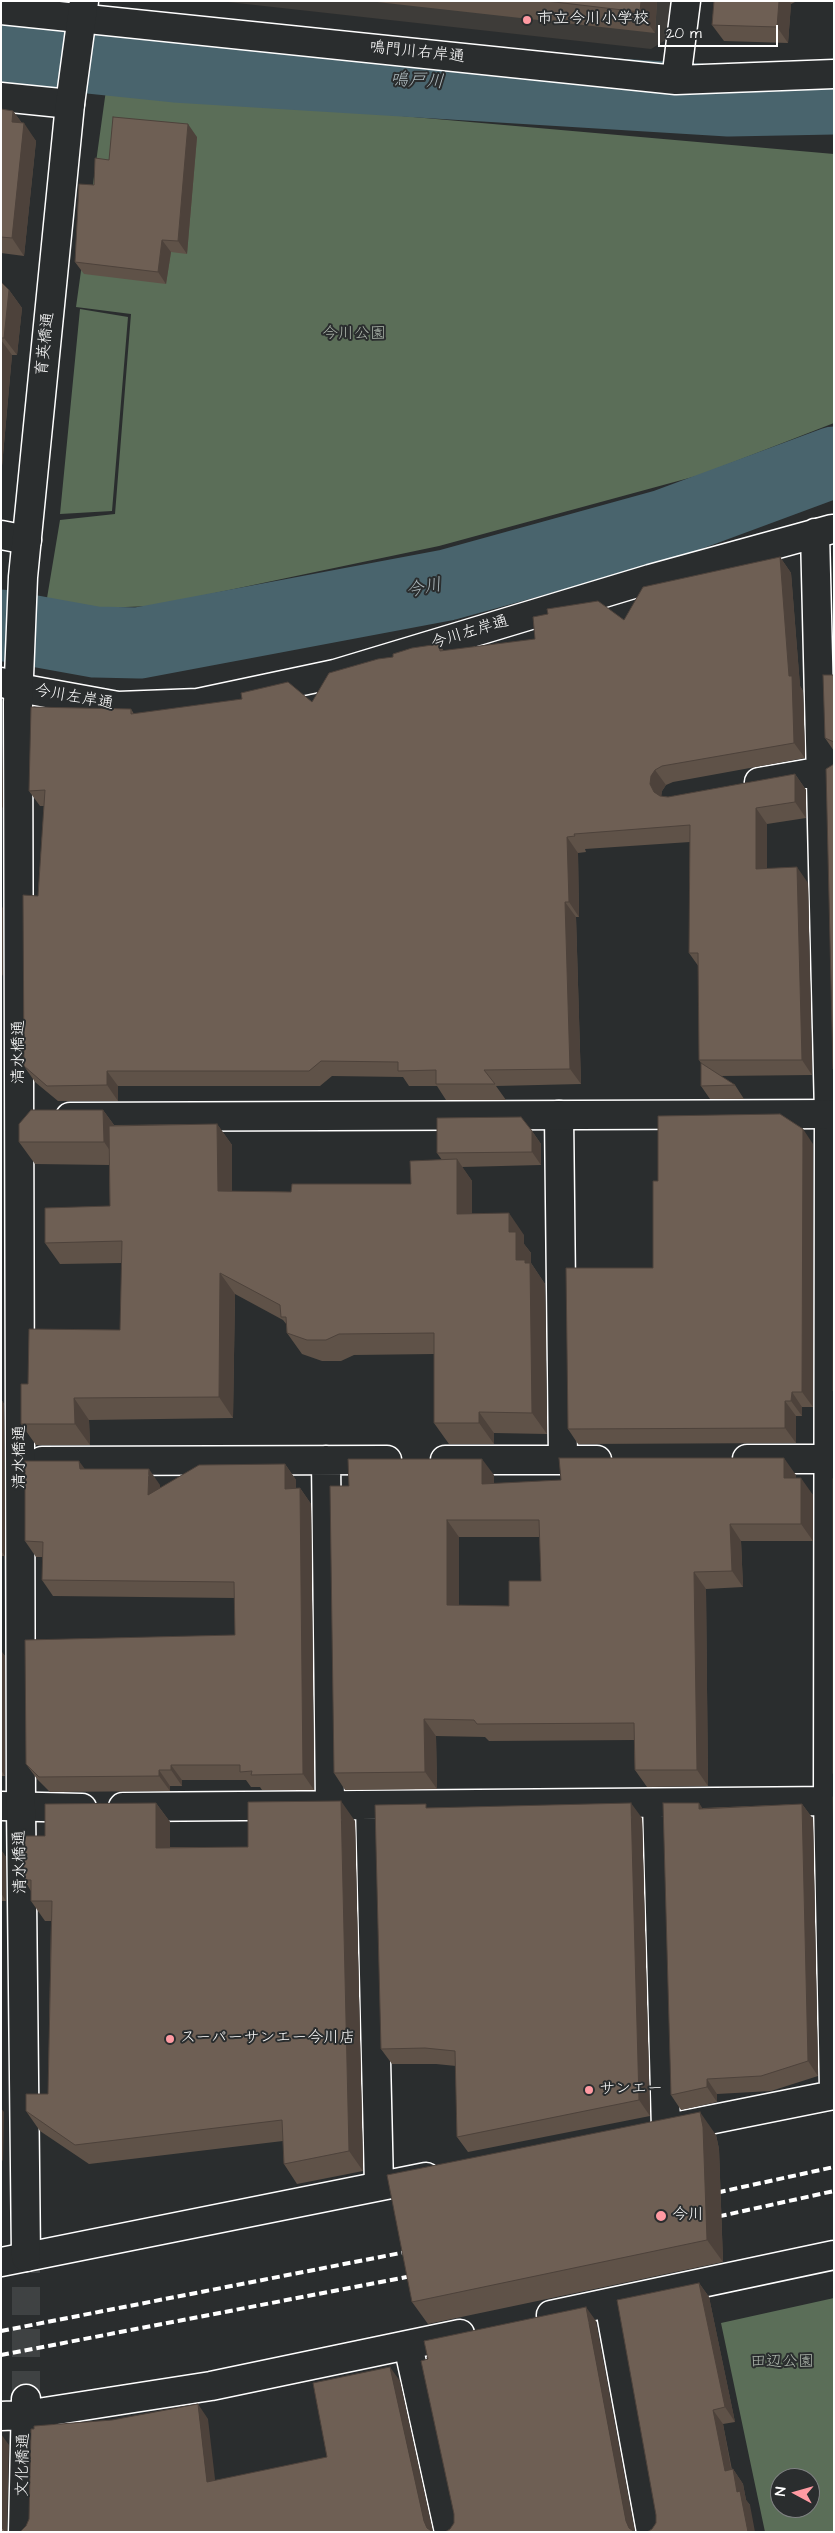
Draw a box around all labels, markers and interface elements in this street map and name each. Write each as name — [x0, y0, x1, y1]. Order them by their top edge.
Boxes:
place label: 市立今川小学校 — [537, 10, 649, 30]
marker: 市立今川小学校 — [521, 14, 533, 26]
scale bar — [660, 15, 780, 47]
text: 20 m — [666, 23, 702, 44]
street label: 鳴門川右岸通 — [368, 38, 466, 68]
water label: 鳴戸川 — [389, 70, 445, 94]
street label: 育英橋通 — [33, 311, 59, 377]
park label: 今川公園 — [322, 325, 386, 345]
water label: 今川 — [404, 575, 444, 603]
street label: 今川左岸通 — [429, 612, 511, 654]
street label: 今川左岸通 — [33, 682, 115, 714]
street label: 清水橋通 — [10, 1020, 30, 1084]
street label: 清水橋通 — [11, 1425, 31, 1489]
street label: 清水橋通 — [11, 1830, 31, 1894]
place label: スーパーサンエー今川店 — [180, 2029, 355, 2049]
marker: スーパーサンエー今川店 — [164, 2033, 176, 2045]
place label: サンエー — [599, 2080, 663, 2100]
marker: サンエー — [583, 2084, 595, 2096]
place label: 今川 — [672, 2206, 704, 2226]
marker: 今川 — [654, 2209, 668, 2223]
park label: 田辺公園 — [750, 2353, 814, 2373]
street label: 文化橋通 — [14, 2433, 34, 2497]
north arrow — [770, 2468, 820, 2518]
text: N — [771, 2486, 791, 2497]

